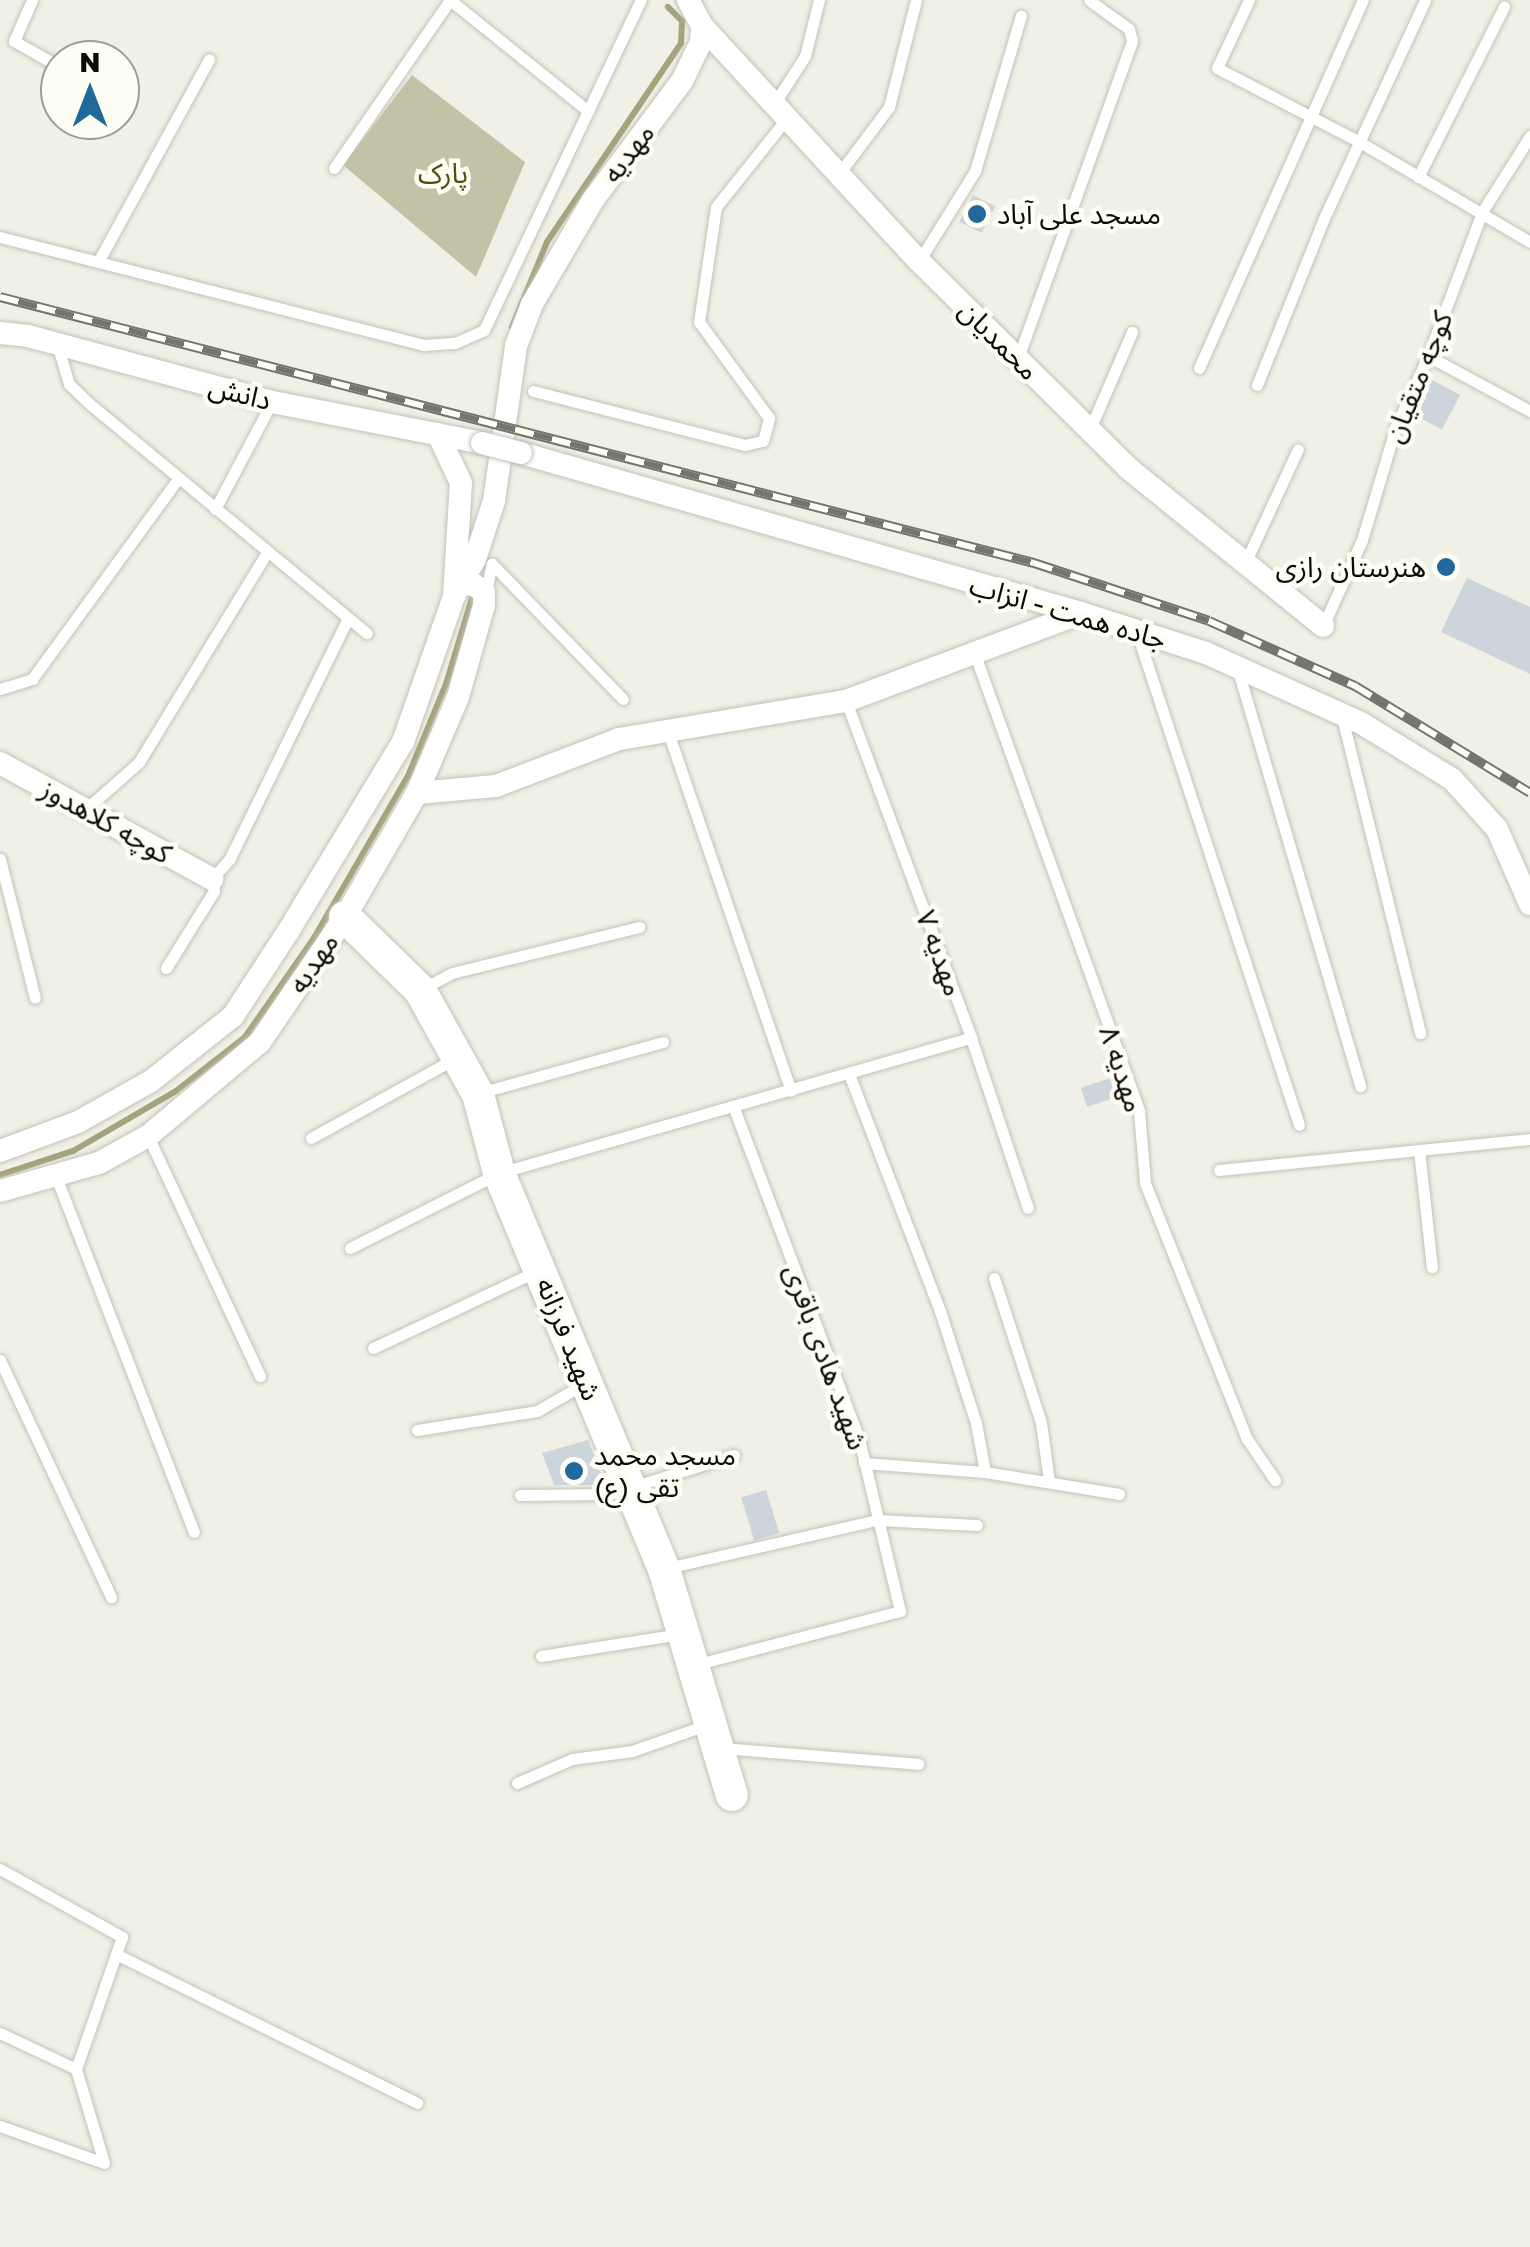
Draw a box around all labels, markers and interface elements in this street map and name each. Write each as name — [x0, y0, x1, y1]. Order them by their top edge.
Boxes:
north arrow — [40, 40, 140, 140]
text: N — [79, 45, 101, 78]
street label: مهدیه — [595, 117, 661, 189]
park label: پارک — [418, 156, 468, 190]
place label: مسجد علی آباد — [997, 197, 1161, 231]
marker: مسجد علی آباد — [966, 203, 988, 225]
street label: محمدیان — [952, 293, 1046, 387]
street label: کوچه متقیان — [1376, 306, 1460, 448]
street label: دانش — [205, 369, 275, 417]
place label: هنرستان رازی — [1276, 550, 1426, 584]
marker: هنرستان رازی — [1435, 556, 1457, 578]
street label: جاده همت - انزاب — [966, 568, 1170, 656]
street label: کوچه کلاهدوز — [35, 771, 177, 871]
street label: مهدیه ۷ — [909, 906, 971, 1000]
street label: مهدیه — [281, 926, 345, 1000]
street label: مهدیه ۸ — [1092, 1022, 1152, 1116]
street label: شهید هادی باقری — [777, 1260, 875, 1454]
street label: شهید فرزانه — [529, 1273, 609, 1405]
place label: مسجد محمد تقی (ع) — [594, 1438, 736, 1504]
marker: مسجد محمد تقی (ع) — [563, 1460, 585, 1482]

